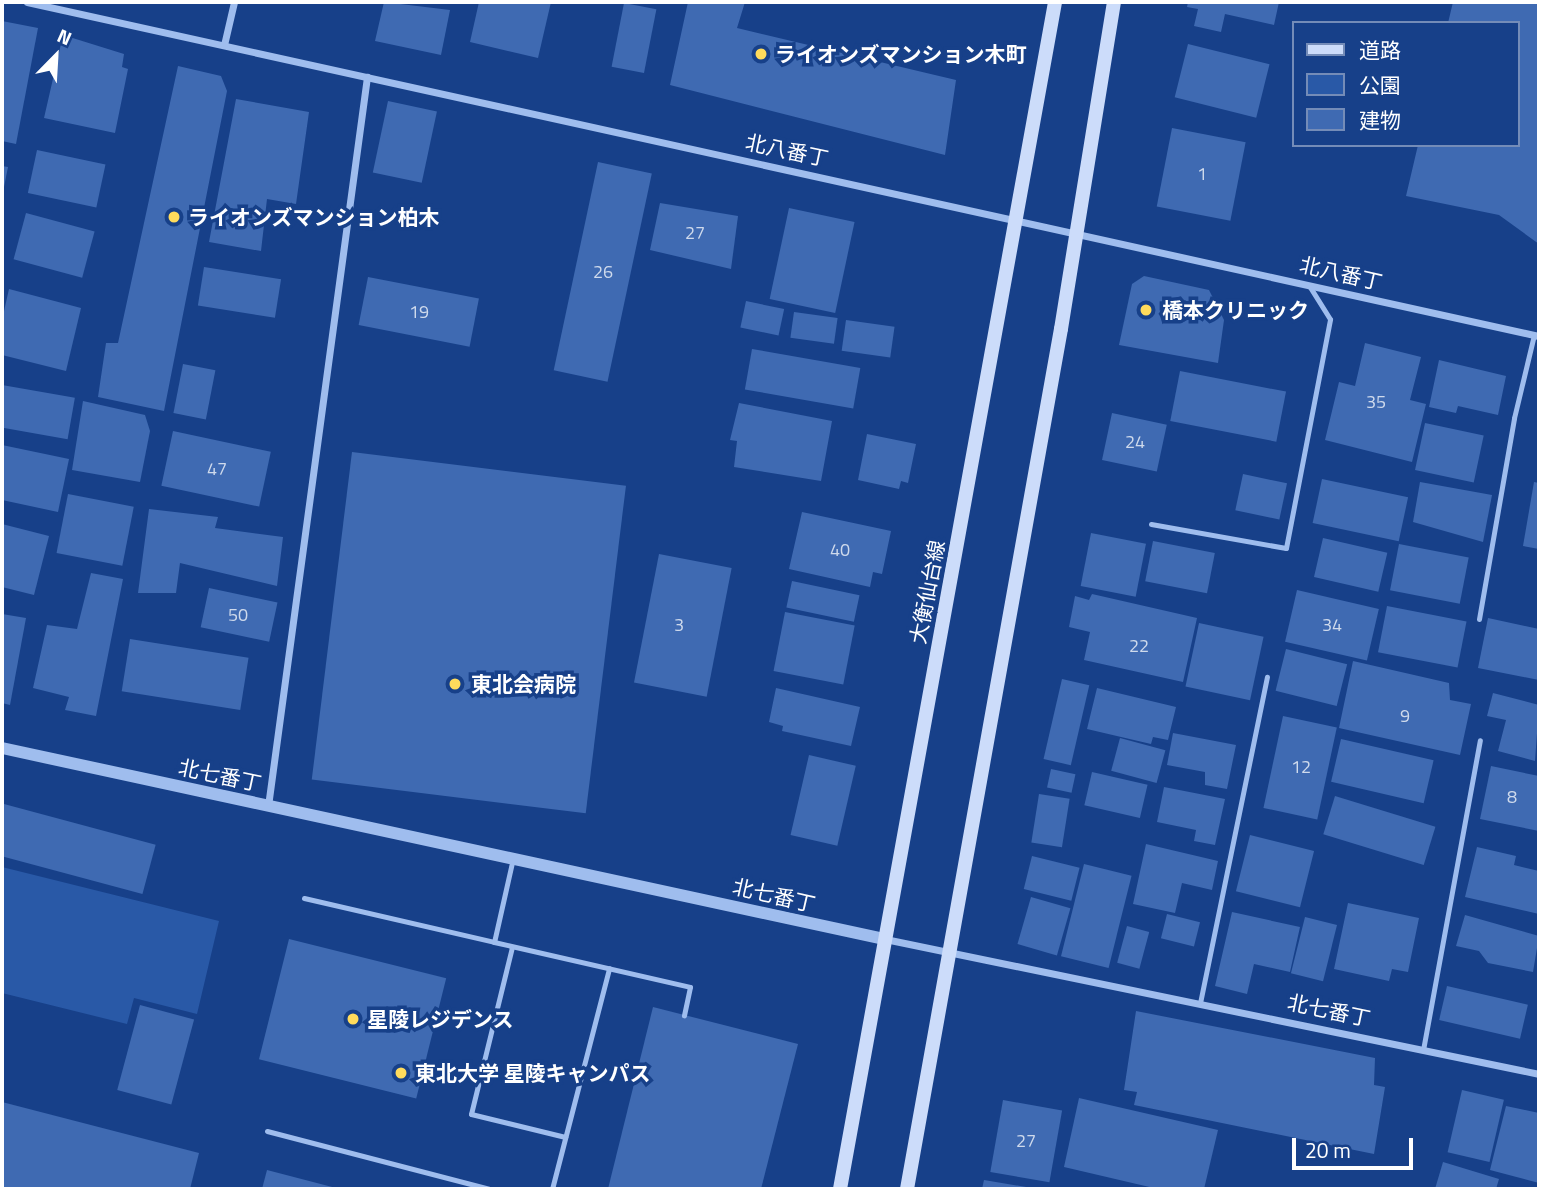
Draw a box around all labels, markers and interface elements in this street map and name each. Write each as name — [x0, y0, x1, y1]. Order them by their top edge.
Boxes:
text: N — [53, 20, 77, 52]
north arrow — [21, 21, 91, 91]
legend — [1292, 21, 1520, 147]
text: 道路 — [1359, 34, 1401, 66]
place label: ライオンズマンション木町 — [775, 41, 1027, 67]
marker: ライオンズマンション木町 — [753, 46, 769, 62]
text: 公園 — [1359, 69, 1401, 101]
text: 建物 — [1359, 104, 1401, 136]
street label: 北八番丁 — [743, 129, 831, 171]
house number: 1 — [1197, 163, 1207, 185]
place label: ライオンズマンション柏木 — [188, 204, 440, 230]
marker: ライオンズマンション柏木 — [166, 209, 182, 225]
house number: 27 — [685, 222, 705, 244]
street label: 北八番丁 — [1297, 251, 1385, 295]
house number: 26 — [593, 261, 613, 283]
place label: 橋本クリニック — [1162, 297, 1309, 323]
marker: 橋本クリニック — [1136, 300, 1156, 320]
house number: 19 — [409, 301, 429, 323]
house number: 35 — [1366, 391, 1386, 413]
house number: 24 — [1125, 431, 1145, 453]
house number: 47 — [207, 458, 227, 480]
street label: 大衡仙台線 — [905, 538, 949, 646]
house number: 40 — [830, 539, 850, 561]
house number: 50 — [228, 604, 248, 626]
house number: 3 — [674, 614, 684, 636]
house number: 34 — [1322, 614, 1342, 636]
house number: 22 — [1129, 635, 1149, 657]
place label: 東北会病院 — [471, 671, 576, 697]
marker: 東北会病院 — [445, 674, 465, 694]
house number: 9 — [1400, 705, 1410, 727]
street label: 北七番丁 — [176, 754, 264, 796]
house number: 12 — [1291, 756, 1311, 778]
house number: 8 — [1507, 786, 1517, 808]
street label: 北七番丁 — [730, 873, 818, 917]
street label: 北七番丁 — [1285, 989, 1373, 1031]
place label: 星陵レジデンス — [367, 1006, 514, 1032]
marker: 星陵レジデンス — [345, 1011, 361, 1027]
place label: 東北大学 星陵キャンパス — [415, 1060, 651, 1086]
marker: 東北大学 星陵キャンパス — [393, 1065, 409, 1081]
scale bar — [1296, 1124, 1417, 1168]
house number: 27 — [1016, 1130, 1036, 1152]
text: 20 m — [1305, 1134, 1351, 1166]

